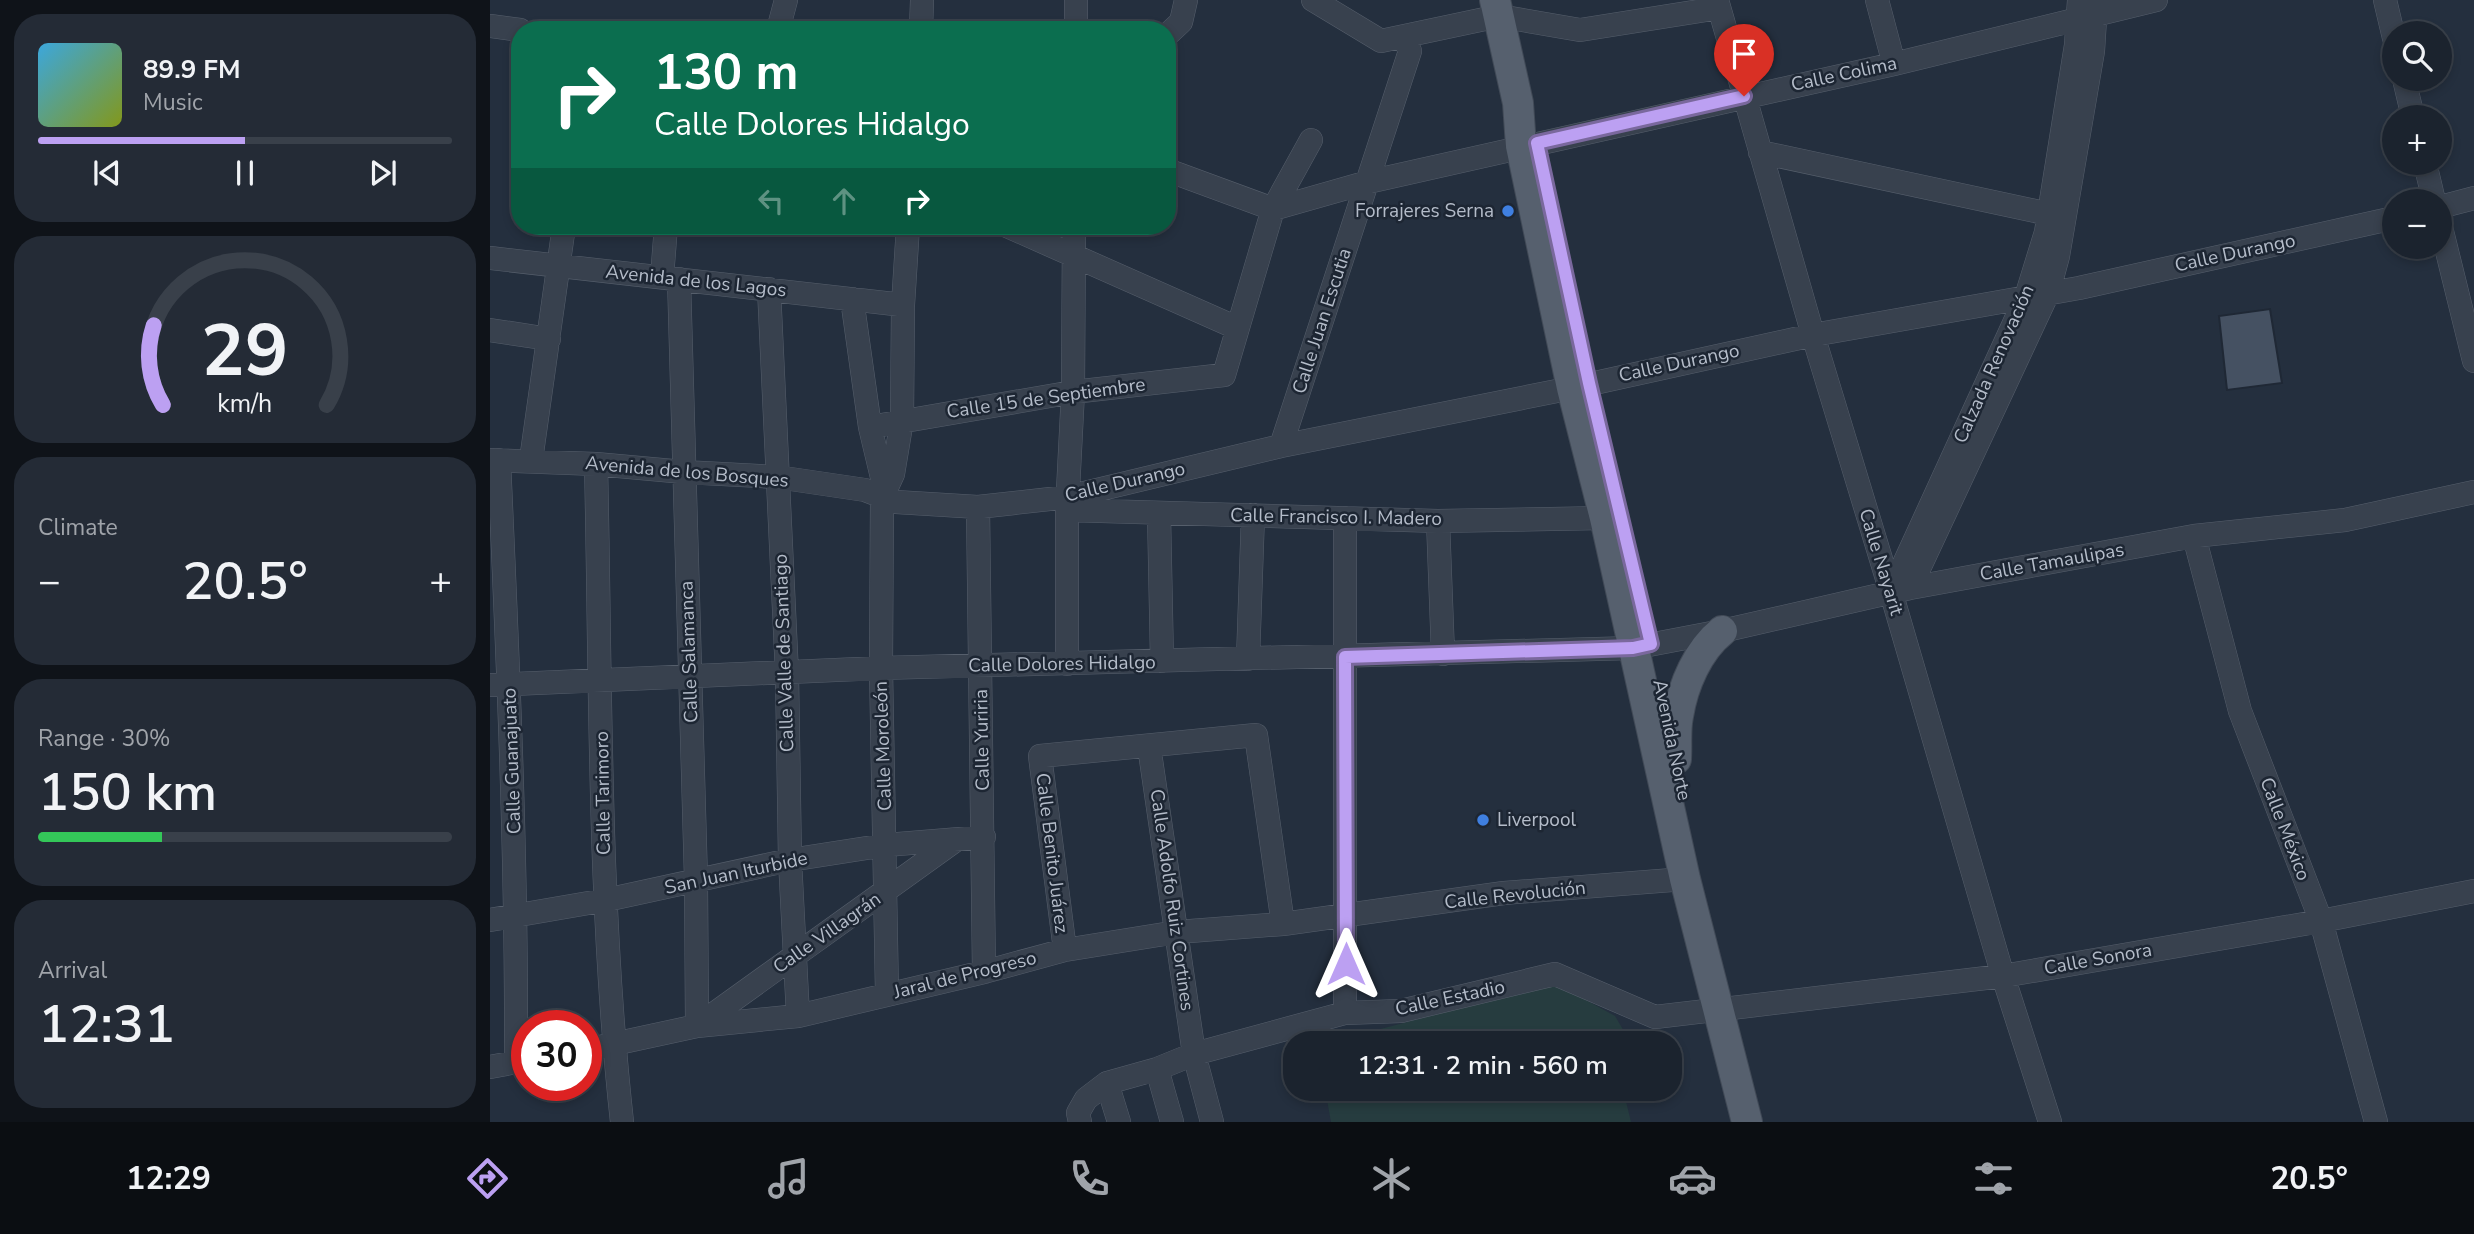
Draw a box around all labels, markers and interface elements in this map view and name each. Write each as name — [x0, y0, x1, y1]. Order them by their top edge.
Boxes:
map controls — [2382, 21, 2452, 259]
button: search — [2382, 21, 2452, 91]
pin — [1714, 24, 1774, 96]
icon: arrive — [1725, 35, 1763, 73]
text: 130 m — [654, 39, 798, 106]
icon: right — [539, 49, 630, 140]
street label: Calle Colima — [1789, 50, 1899, 98]
text: 89.9 FM — [143, 52, 240, 87]
text: Music — [143, 87, 203, 118]
text: Calle Dolores Hidalgo — [654, 103, 970, 146]
button: + — [2382, 105, 2452, 175]
icon: previous — [88, 154, 126, 192]
icon: pause — [226, 154, 264, 192]
icon: next — [364, 154, 402, 192]
icon: left — [752, 182, 790, 220]
icon: ahead — [825, 182, 863, 220]
icon: right — [898, 182, 936, 220]
button: − — [2382, 189, 2452, 259]
place label: Forrajeres Serna — [1355, 198, 1494, 224]
marker: Forrajeres Serna — [1500, 203, 1516, 219]
street label: Calle Durango — [2172, 228, 2298, 278]
street label: Calle Juan Escutia — [1286, 245, 1358, 397]
street label: Avenida de los Lagos — [604, 259, 788, 303]
street label: Calzada Renovación — [1947, 281, 2041, 447]
text: 29 — [201, 302, 289, 402]
street label: Calle Durango — [1616, 338, 1742, 388]
street label: Calle 15 de Septiembre — [945, 371, 1147, 425]
text: km/h — [217, 387, 273, 421]
street label: Avenida de los Bosques — [584, 450, 790, 494]
street label: Calle Durango — [1062, 456, 1188, 508]
street label: Calle Francisco I. Madero — [1230, 502, 1442, 532]
street label: Calle Nayarit — [1852, 505, 1910, 619]
text: Climate — [38, 512, 118, 543]
street label: Calle Tamaulipas — [1978, 537, 2126, 587]
text: 20.5° — [182, 546, 308, 617]
street label: Calle Valle de Santiago — [768, 553, 800, 753]
text: − — [38, 556, 61, 607]
text: + — [429, 556, 452, 607]
street label: Calle Salamanca — [674, 581, 704, 723]
street label: Calle Dolores Hidalgo — [968, 649, 1156, 679]
street label: Avenida Norte — [1647, 677, 1697, 803]
street label: Calle Moroleón — [868, 681, 898, 811]
street label: Calle Guanajuato — [496, 687, 528, 835]
street label: Calle Yuriria — [968, 689, 996, 791]
text: Range · 30% — [38, 723, 170, 754]
street label: Calle Tarimoro — [589, 731, 617, 855]
text: 150 km — [38, 757, 217, 828]
street label: Calle Benito Juárez — [1029, 771, 1075, 935]
street label: Calle México — [2253, 774, 2317, 884]
street label: Calle Adolfo Ruiz Cortines — [1144, 787, 1200, 1013]
place label: Liverpool — [1497, 807, 1576, 833]
marker: Liverpool — [1475, 812, 1491, 828]
street label: San Juan Iturbide — [662, 845, 810, 901]
street label: Calle Revolución — [1443, 875, 1587, 915]
street label: Calle Villagrán — [768, 886, 886, 980]
position arrow — [1309, 927, 1383, 1001]
street label: Calle Sonora — [2042, 937, 2154, 981]
street label: Jaral de Progreso — [890, 945, 1039, 1006]
text: Arrival — [38, 955, 107, 986]
street label: Calle Estadio — [1393, 974, 1507, 1022]
text: 12:31 — [38, 989, 175, 1060]
speed limit sign: 30 — [511, 1010, 602, 1101]
text: 12:31 · 2 min · 560 m — [1357, 1048, 1608, 1083]
icon: directions — [463, 1154, 512, 1203]
icon: music — [764, 1154, 813, 1203]
icon: phone — [1065, 1154, 1114, 1203]
icon: climate — [1367, 1154, 1416, 1203]
icon: car — [1668, 1154, 1717, 1203]
icon: filters — [1969, 1154, 2018, 1203]
text: 12:29 — [126, 1157, 211, 1200]
text: 20.5° — [2270, 1157, 2348, 1200]

